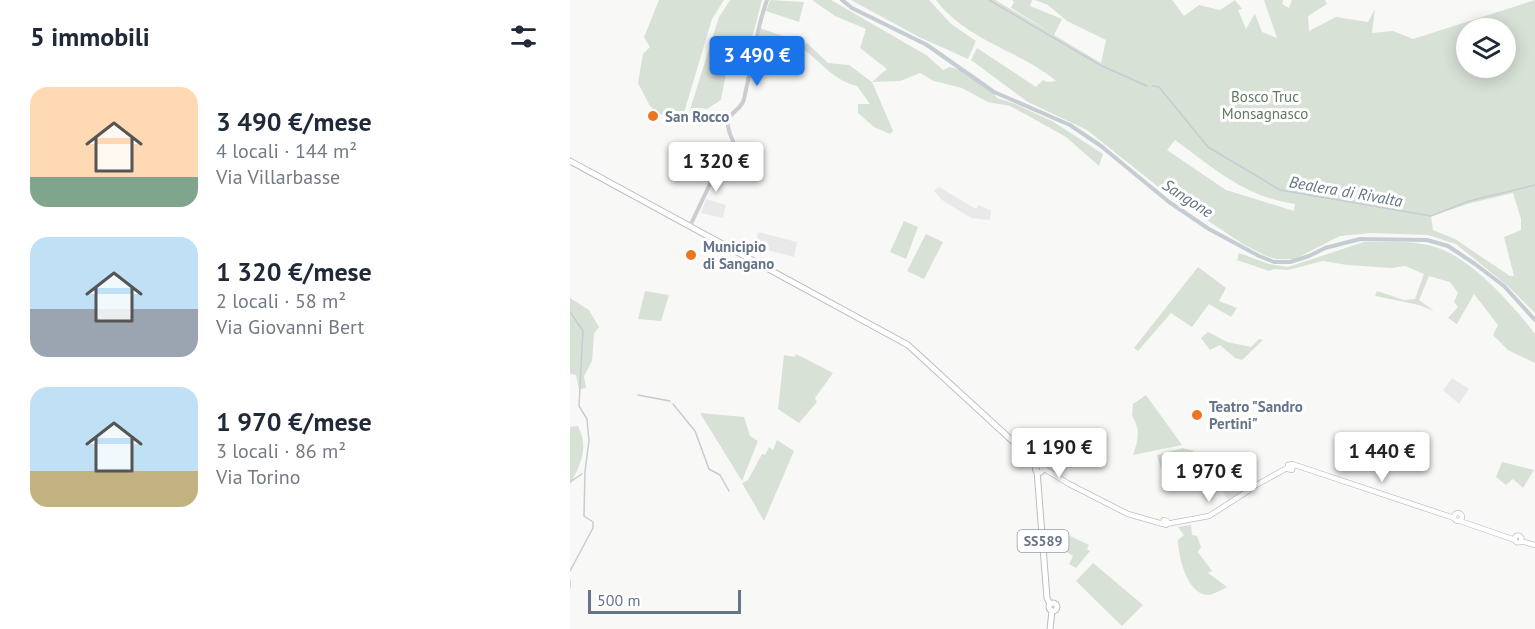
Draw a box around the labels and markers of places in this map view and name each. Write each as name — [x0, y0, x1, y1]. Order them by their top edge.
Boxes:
pin: 3 490 € — [702, 36, 812, 87]
place label: San Rocco — [665, 107, 729, 126]
marker: San Rocco — [646, 109, 660, 123]
pin: 1 320 € — [661, 142, 771, 193]
place label: Municipio di Sangano — [703, 237, 774, 273]
marker: Municipio di Sangano — [684, 248, 698, 262]
place label: Teatro "Sandro Pertini" — [1209, 397, 1303, 433]
marker: Teatro "Sandro Pertini" — [1190, 408, 1204, 422]
pin: 1 190 € — [1004, 428, 1114, 479]
pin: 1 440 € — [1327, 432, 1437, 483]
pin: 1 970 € — [1154, 452, 1264, 503]

